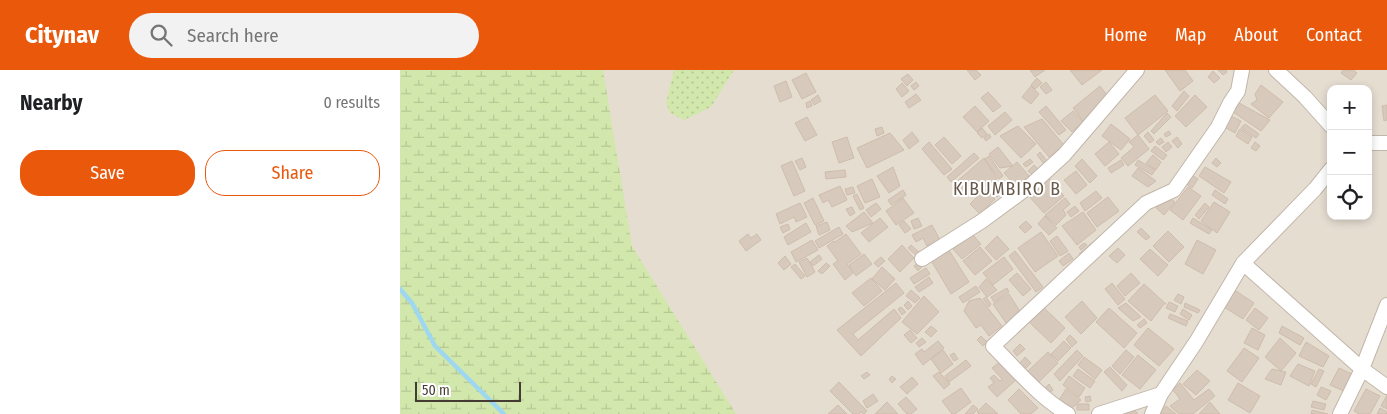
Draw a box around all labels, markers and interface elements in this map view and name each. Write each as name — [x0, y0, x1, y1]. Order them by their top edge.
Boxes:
search box — [129, 13, 479, 58]
text: Citynav — [25, 21, 99, 49]
icon: search — [147, 21, 175, 49]
text: Search here — [187, 24, 279, 47]
text: Home — [1104, 24, 1147, 46]
text: Map — [1175, 24, 1206, 46]
text: About — [1234, 24, 1278, 46]
text: Contact — [1306, 24, 1362, 46]
map controls — [1327, 85, 1372, 220]
button: + — [1327, 85, 1372, 130]
text: Nearby — [20, 90, 82, 116]
text: 0 results — [323, 93, 380, 112]
button: − — [1327, 130, 1372, 175]
button: Save — [20, 150, 195, 196]
button: Share — [205, 150, 380, 196]
button: locate — [1327, 175, 1372, 220]
district label: KIBUMBIRO B — [953, 178, 1061, 200]
scale bar — [415, 379, 521, 402]
text: 50 m — [422, 382, 450, 399]

